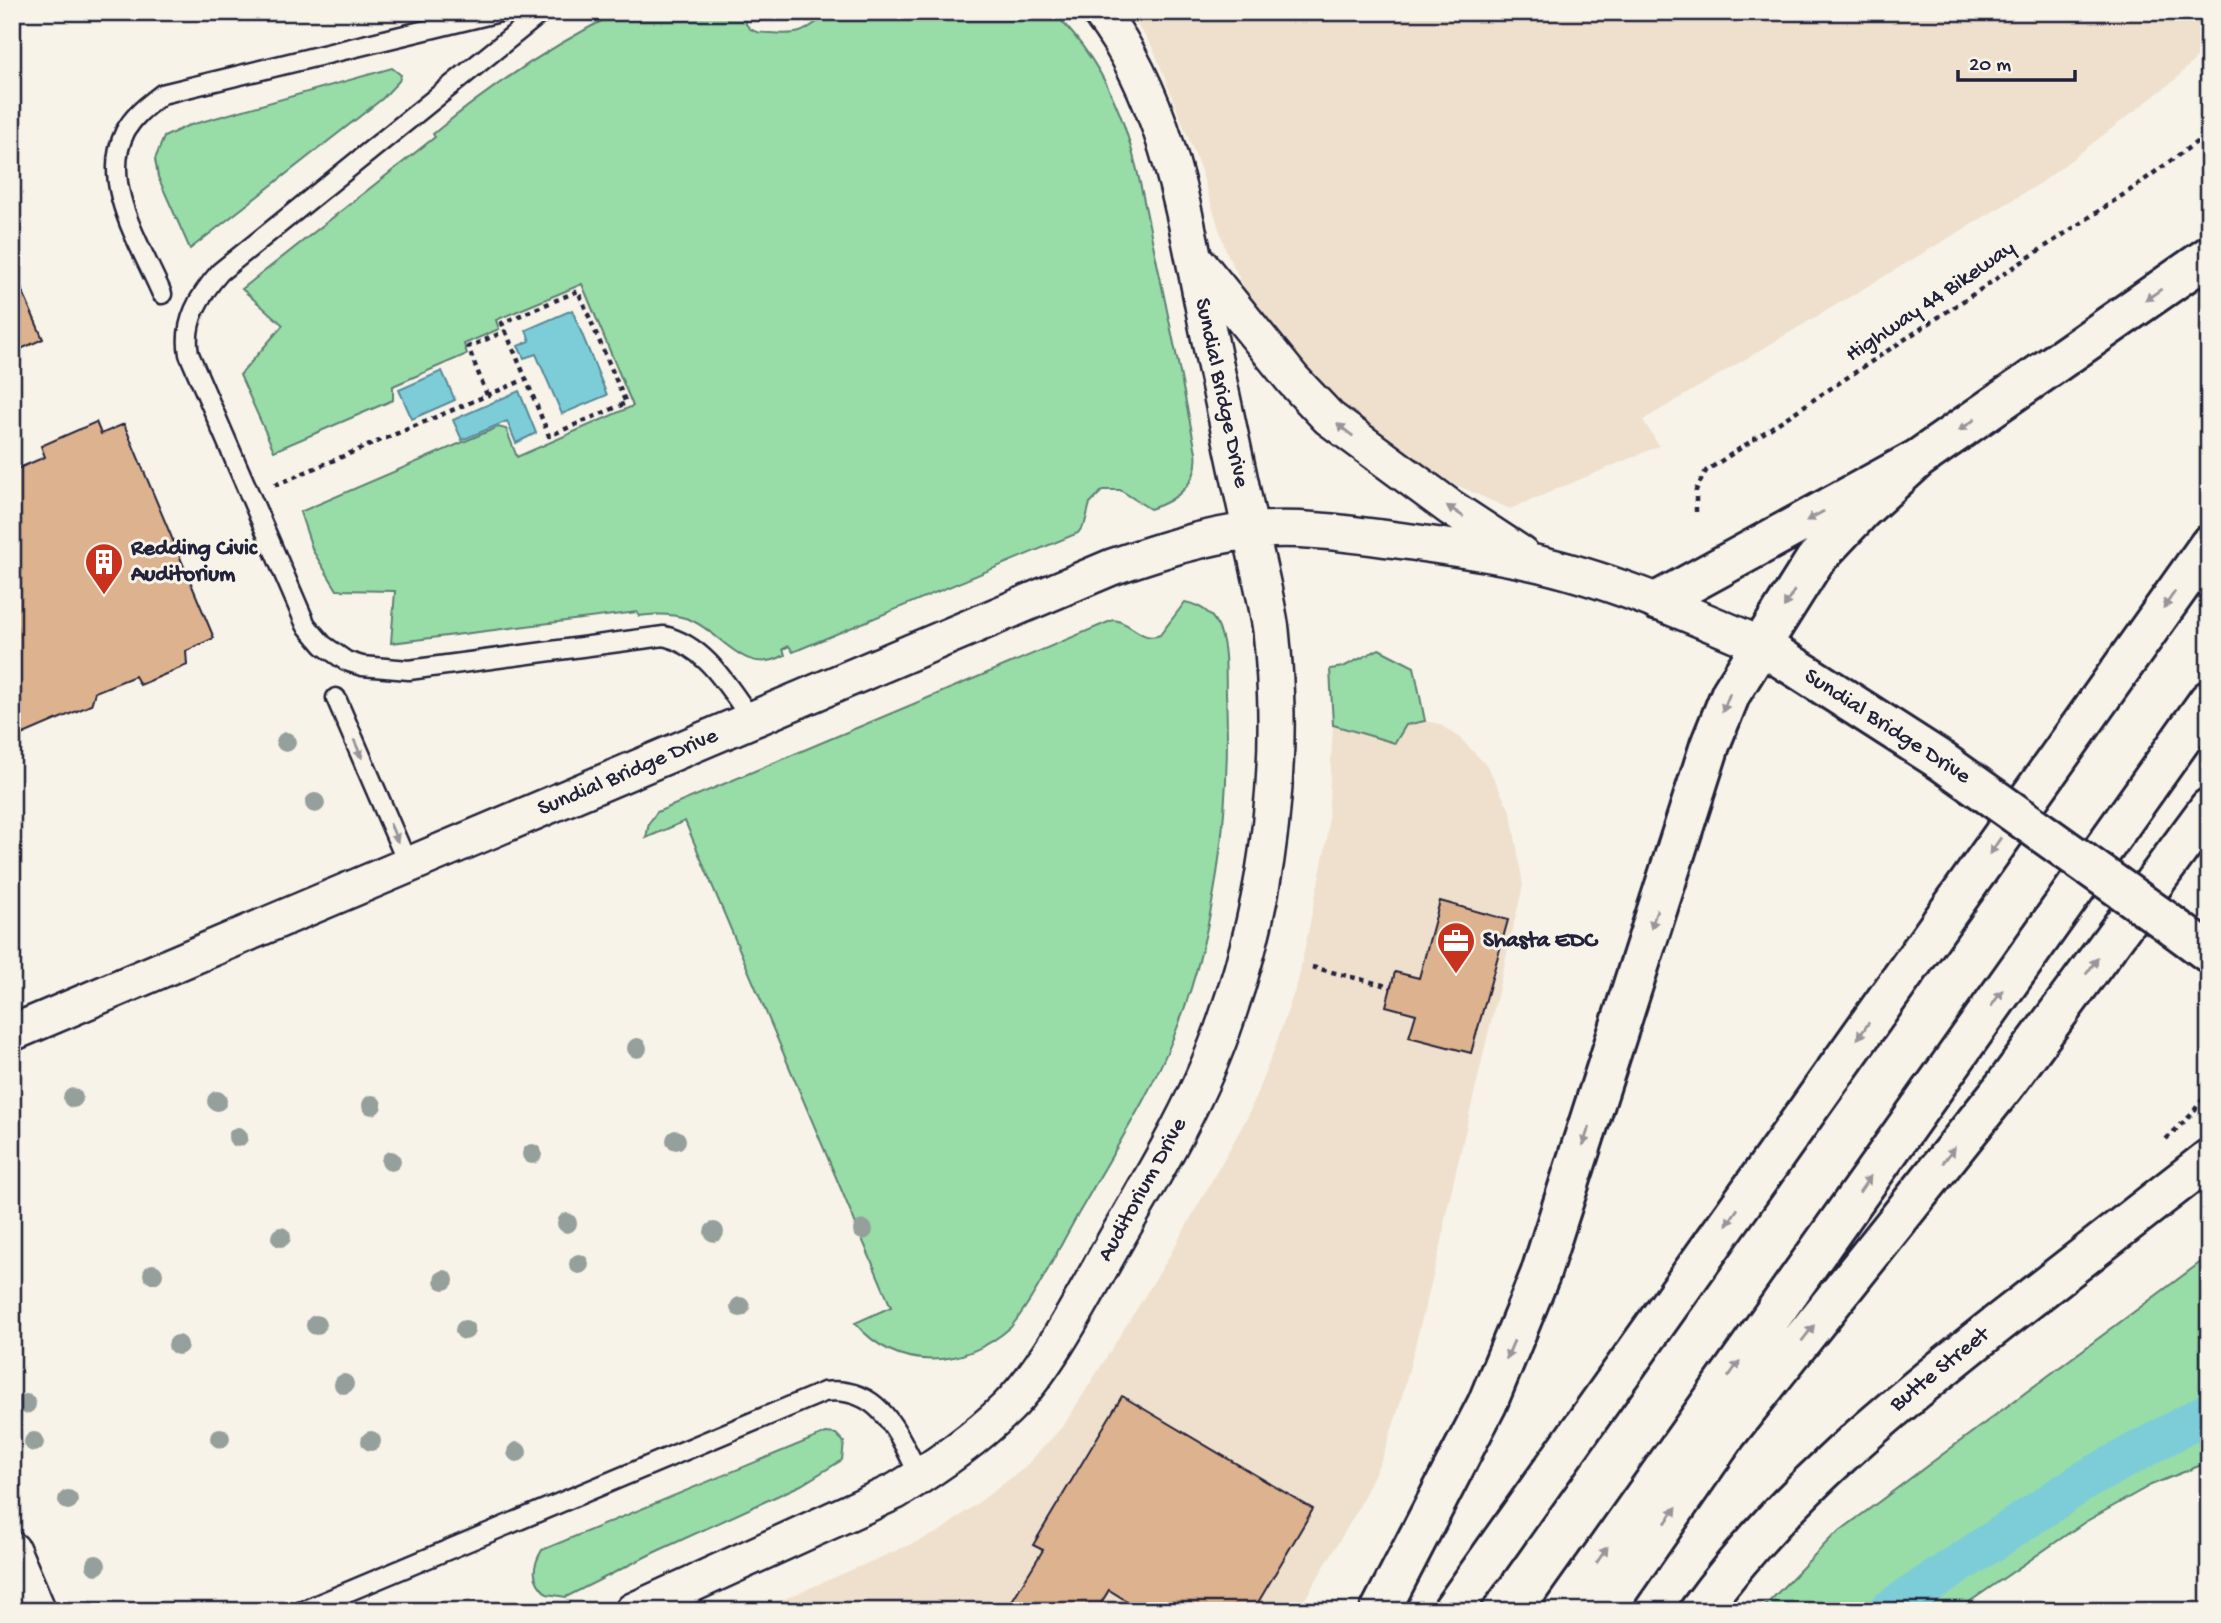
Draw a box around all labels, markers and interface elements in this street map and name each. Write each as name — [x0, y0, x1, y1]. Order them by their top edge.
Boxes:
scale bar — [1958, 38, 2076, 82]
text: 20 m — [1969, 54, 2011, 79]
street label: Highway 44 Bikeway — [1841, 235, 2021, 369]
one-way arrow — [2144, 288, 2162, 302]
street label: Sundial Bridge Drive — [1188, 296, 1255, 491]
one-way arrow — [1958, 418, 1976, 432]
one-way arrow — [1336, 423, 1354, 438]
one-way arrow — [1446, 504, 1464, 518]
one-way arrow — [1806, 510, 1825, 522]
place label: Redding Civic Auditorium — [130, 536, 258, 589]
building icon: Redding Civic Auditorium — [83, 541, 125, 596]
one-way arrow — [1783, 590, 1796, 609]
one-way arrow — [2162, 591, 2176, 609]
street label: Sundial Bridge Drive — [1799, 663, 1976, 792]
one-way arrow — [1721, 693, 1732, 714]
street label: Sundial Bridge Drive — [534, 722, 723, 823]
one-way arrow — [353, 739, 364, 760]
one-way arrow — [389, 823, 400, 844]
one-way arrow — [1988, 837, 2002, 855]
one-way arrow — [1649, 909, 1659, 930]
office icon: Shasta EDC — [1435, 920, 1477, 975]
place label: Shasta EDC — [1483, 928, 1599, 955]
one-way arrow — [2085, 957, 2099, 975]
one-way arrow — [1990, 989, 2004, 1007]
one-way arrow — [1856, 1022, 1870, 1040]
street label: Auditorium Drive — [1092, 1113, 1194, 1267]
one-way arrow — [1580, 1126, 1590, 1147]
one-way arrow — [1942, 1146, 1956, 1164]
one-way arrow — [1858, 1175, 1872, 1193]
one-way arrow — [1725, 1208, 1739, 1226]
street label: Butte Street — [1884, 1321, 1996, 1419]
one-way arrow — [1800, 1325, 1815, 1343]
one-way arrow — [1504, 1340, 1515, 1361]
one-way arrow — [1727, 1360, 1741, 1378]
one-way arrow — [1664, 1506, 1678, 1524]
one-way arrow — [1595, 1546, 1609, 1564]

